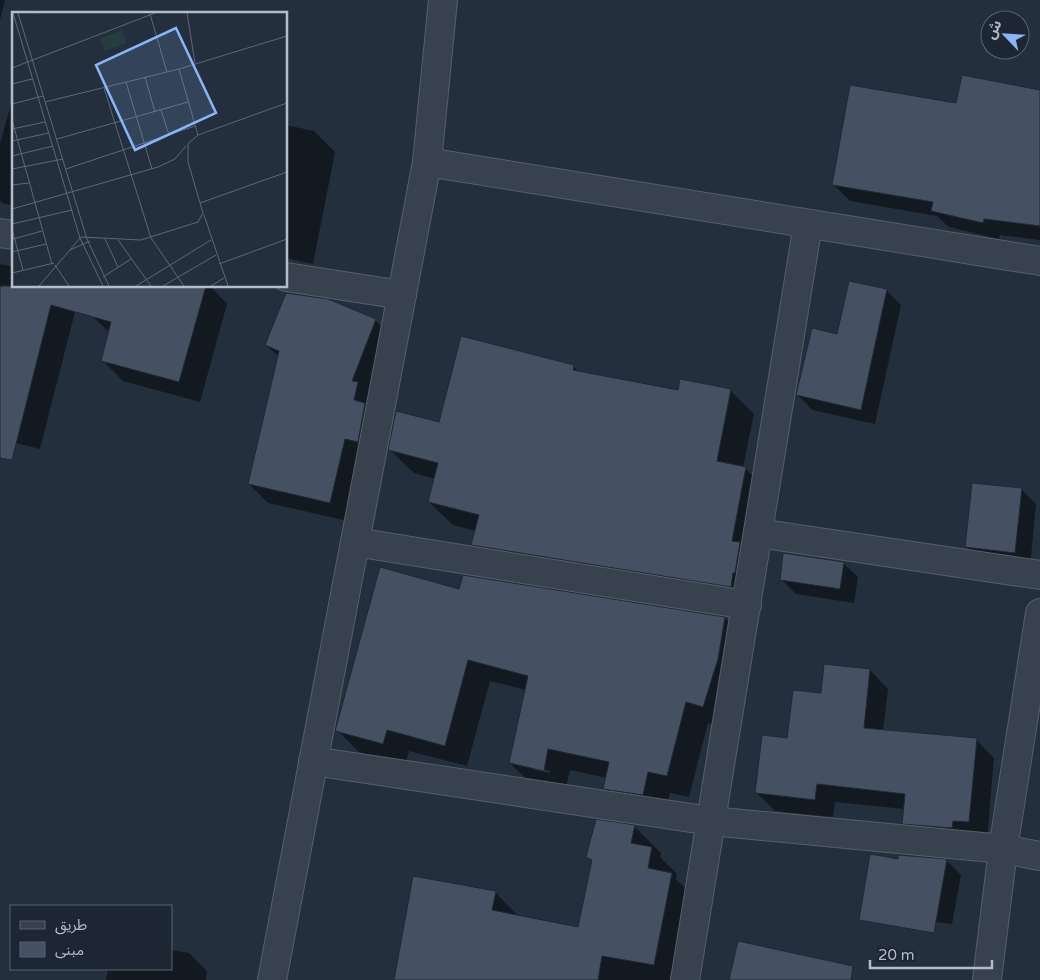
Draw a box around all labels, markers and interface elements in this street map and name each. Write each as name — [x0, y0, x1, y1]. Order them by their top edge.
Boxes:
north arrow — [980, 10, 1030, 60]
inset map — [12, 12, 288, 288]
text: ش — [982, 17, 1005, 42]
legend — [10, 905, 172, 970]
text: طريق — [55, 916, 87, 935]
scale bar — [870, 938, 992, 970]
text: مبنى — [55, 941, 84, 959]
text: 20 m — [878, 946, 915, 964]

